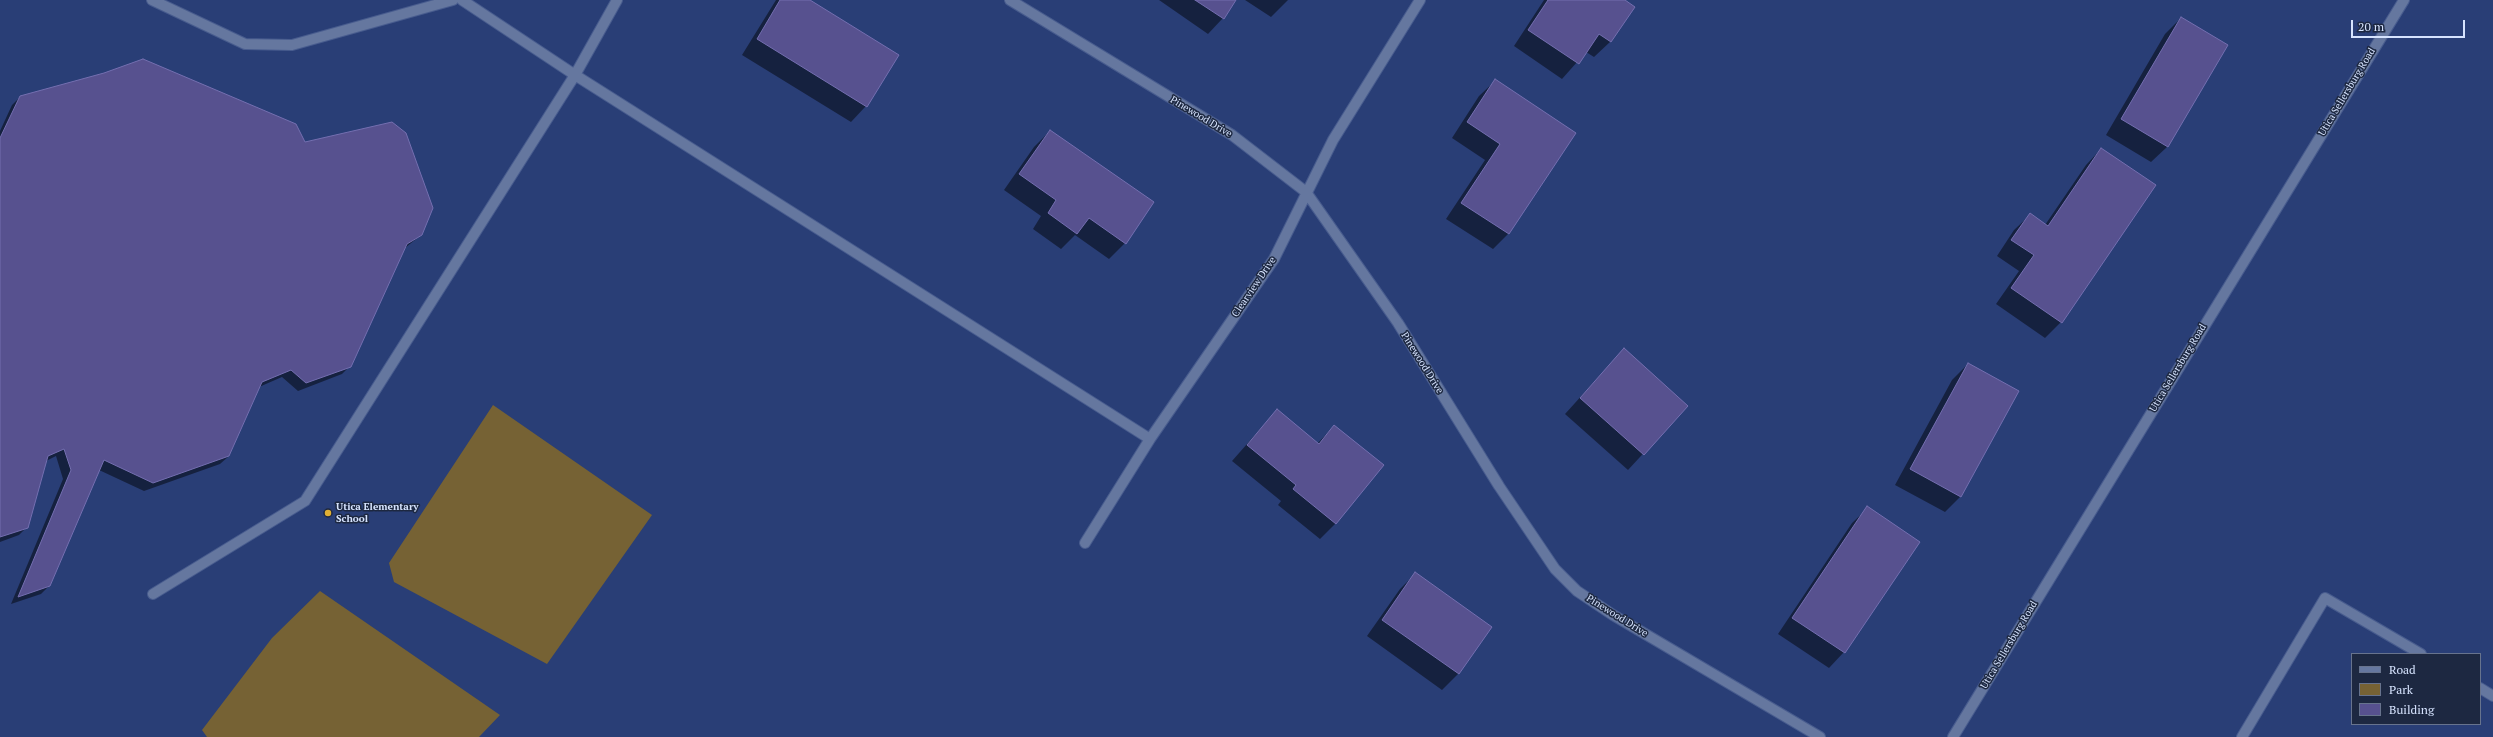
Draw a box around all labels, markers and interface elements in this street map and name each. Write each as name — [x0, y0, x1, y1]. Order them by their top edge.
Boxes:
scale bar — [2353, 12, 2467, 38]
text: 20 m — [2358, 19, 2384, 34]
street label: Utica Sellersburg Road — [2316, 46, 2378, 138]
street label: Pinewood Drive — [1168, 94, 1234, 140]
street label: Clearview Drive — [1229, 255, 1279, 319]
street label: Utica Sellersburg Road — [2147, 322, 2209, 414]
street label: Pinewood Drive — [1398, 330, 1446, 396]
place label: Utica Elementary School — [336, 501, 419, 524]
marker: Utica Elementary School — [323, 508, 333, 518]
street label: Pinewood Drive — [1584, 592, 1650, 640]
street label: Utica Sellersburg Road — [1978, 599, 2040, 691]
legend — [2351, 653, 2481, 725]
text: Road — [2389, 662, 2416, 677]
text: Park — [2389, 682, 2413, 697]
text: Building — [2389, 702, 2434, 717]

